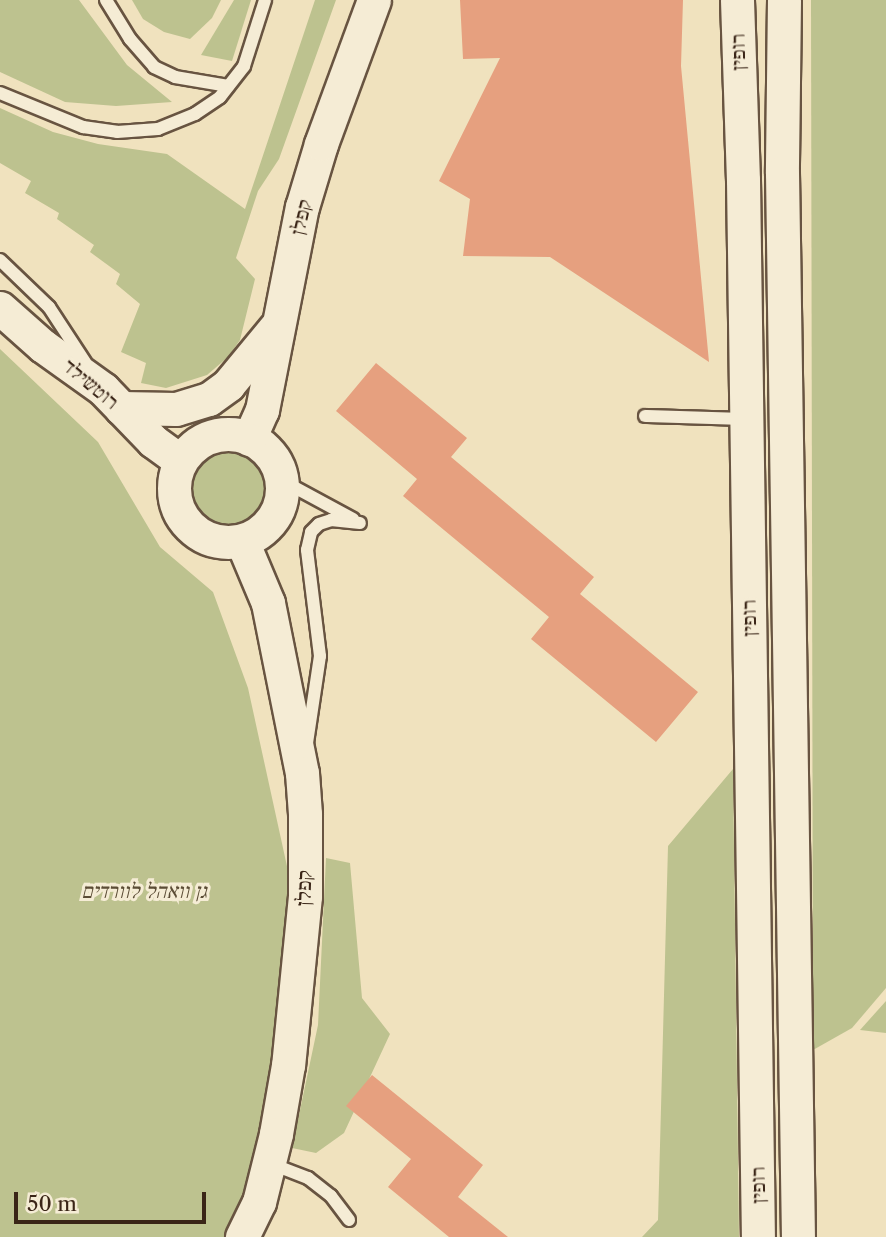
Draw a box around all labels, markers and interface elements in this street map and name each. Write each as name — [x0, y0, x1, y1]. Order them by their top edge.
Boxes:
street label: רופין — [725, 33, 751, 71]
street label: קפלן — [285, 197, 317, 237]
street label: רוטשילד — [58, 353, 124, 415]
street label: רופין — [736, 599, 762, 637]
street label: קפלן — [291, 870, 317, 906]
park label: גן וואהל לוורדים — [81, 878, 207, 904]
street label: רופין — [745, 1166, 771, 1204]
scale bar — [18, 1178, 210, 1222]
text: 50 m — [27, 1191, 77, 1216]

